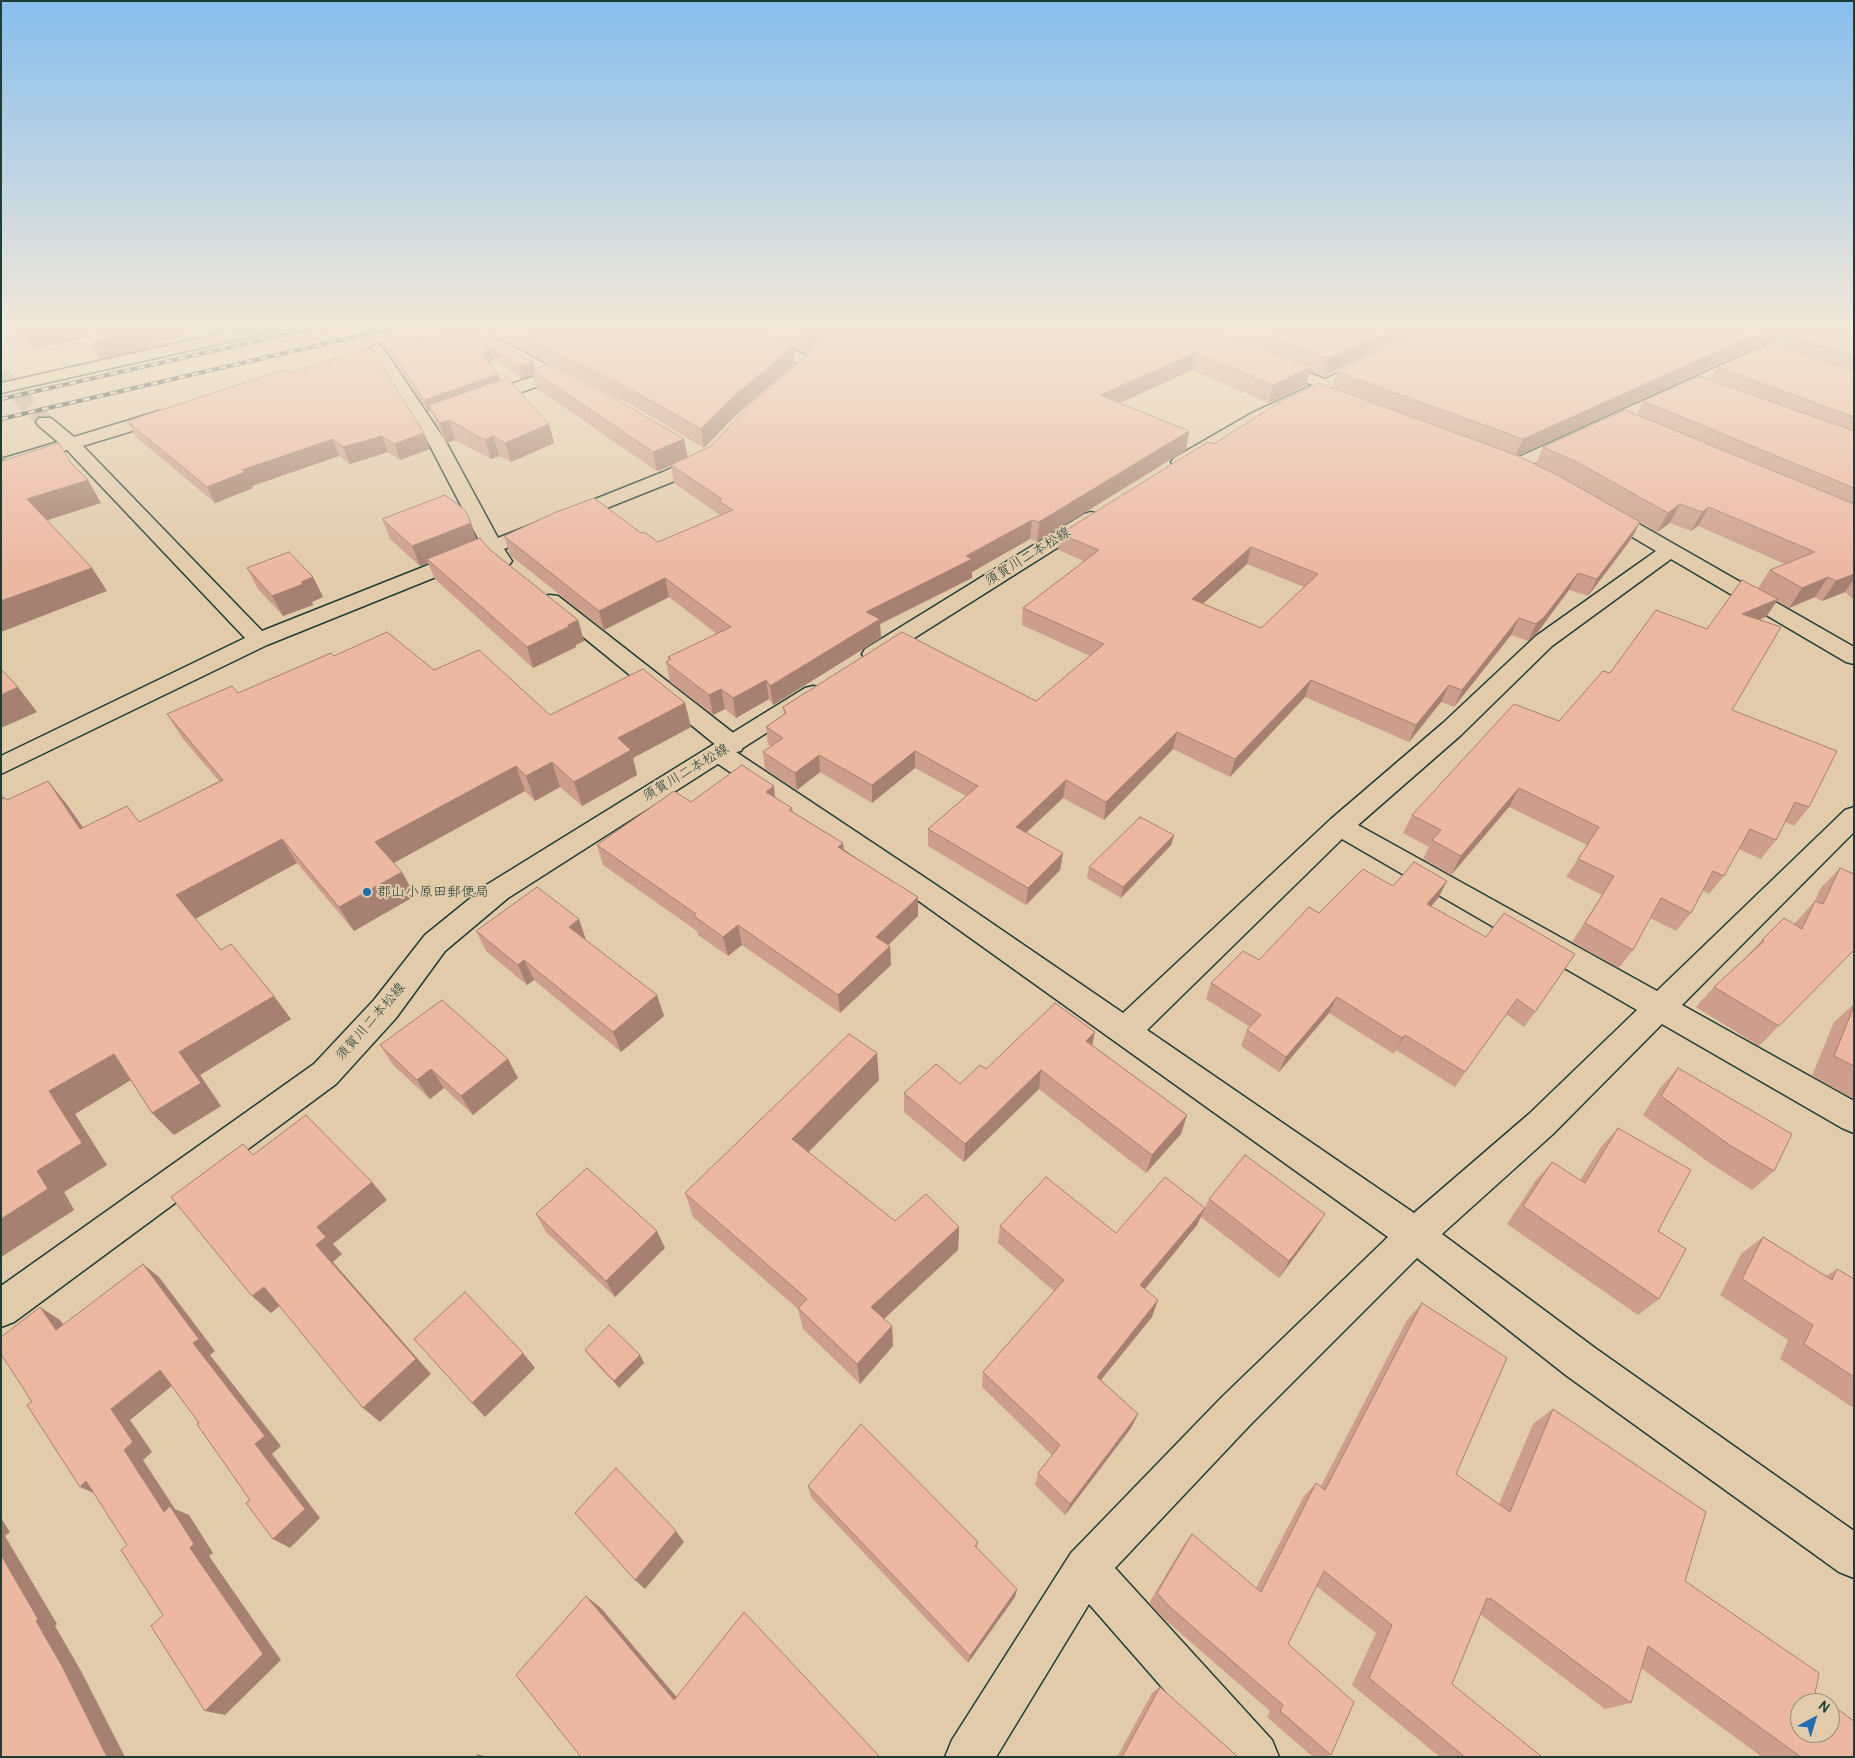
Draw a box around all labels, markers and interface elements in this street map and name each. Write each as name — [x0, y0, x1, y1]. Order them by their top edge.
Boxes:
street label: 須賀川二本松線 — [982, 524, 1074, 590]
street label: 須賀川二本松線 — [640, 741, 732, 805]
place label: 郡山小原田郵便局 — [377, 884, 489, 900]
marker: 郡山小原田郵便局 — [361, 886, 373, 898]
street label: 須賀川二本松線 — [333, 980, 409, 1064]
north arrow — [1790, 1693, 1840, 1743]
text: N — [1815, 1697, 1833, 1716]

